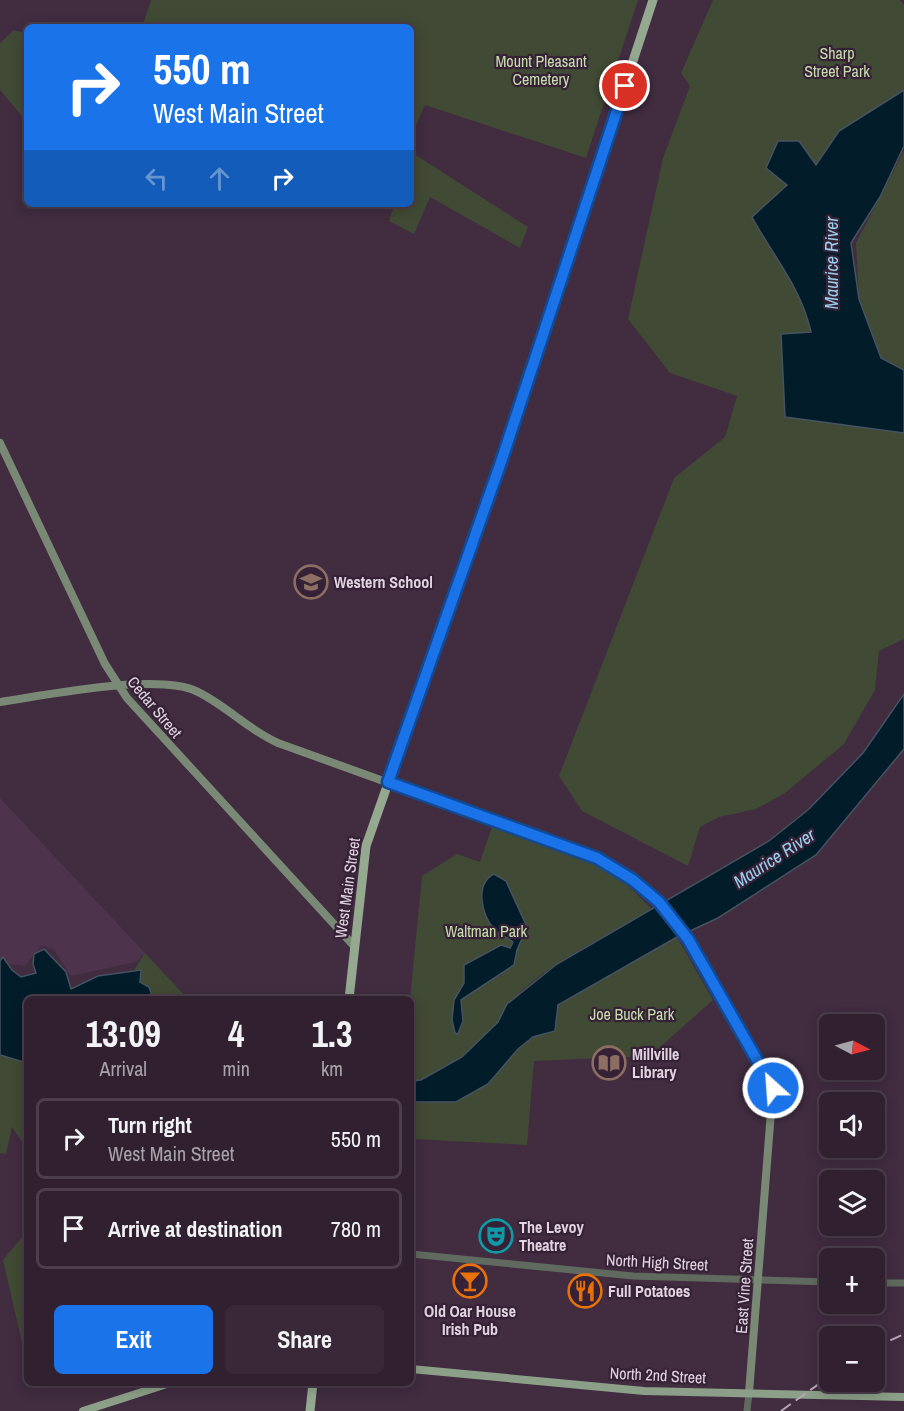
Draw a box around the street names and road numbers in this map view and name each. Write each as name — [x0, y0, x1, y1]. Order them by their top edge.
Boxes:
street label: Cedar Street — [123, 671, 188, 743]
street label: West Main Street — [329, 836, 365, 940]
street label: East Vine Street — [730, 1237, 758, 1334]
street label: North High Street — [605, 1248, 709, 1276]
street label: North 2nd Street — [609, 1361, 707, 1389]

